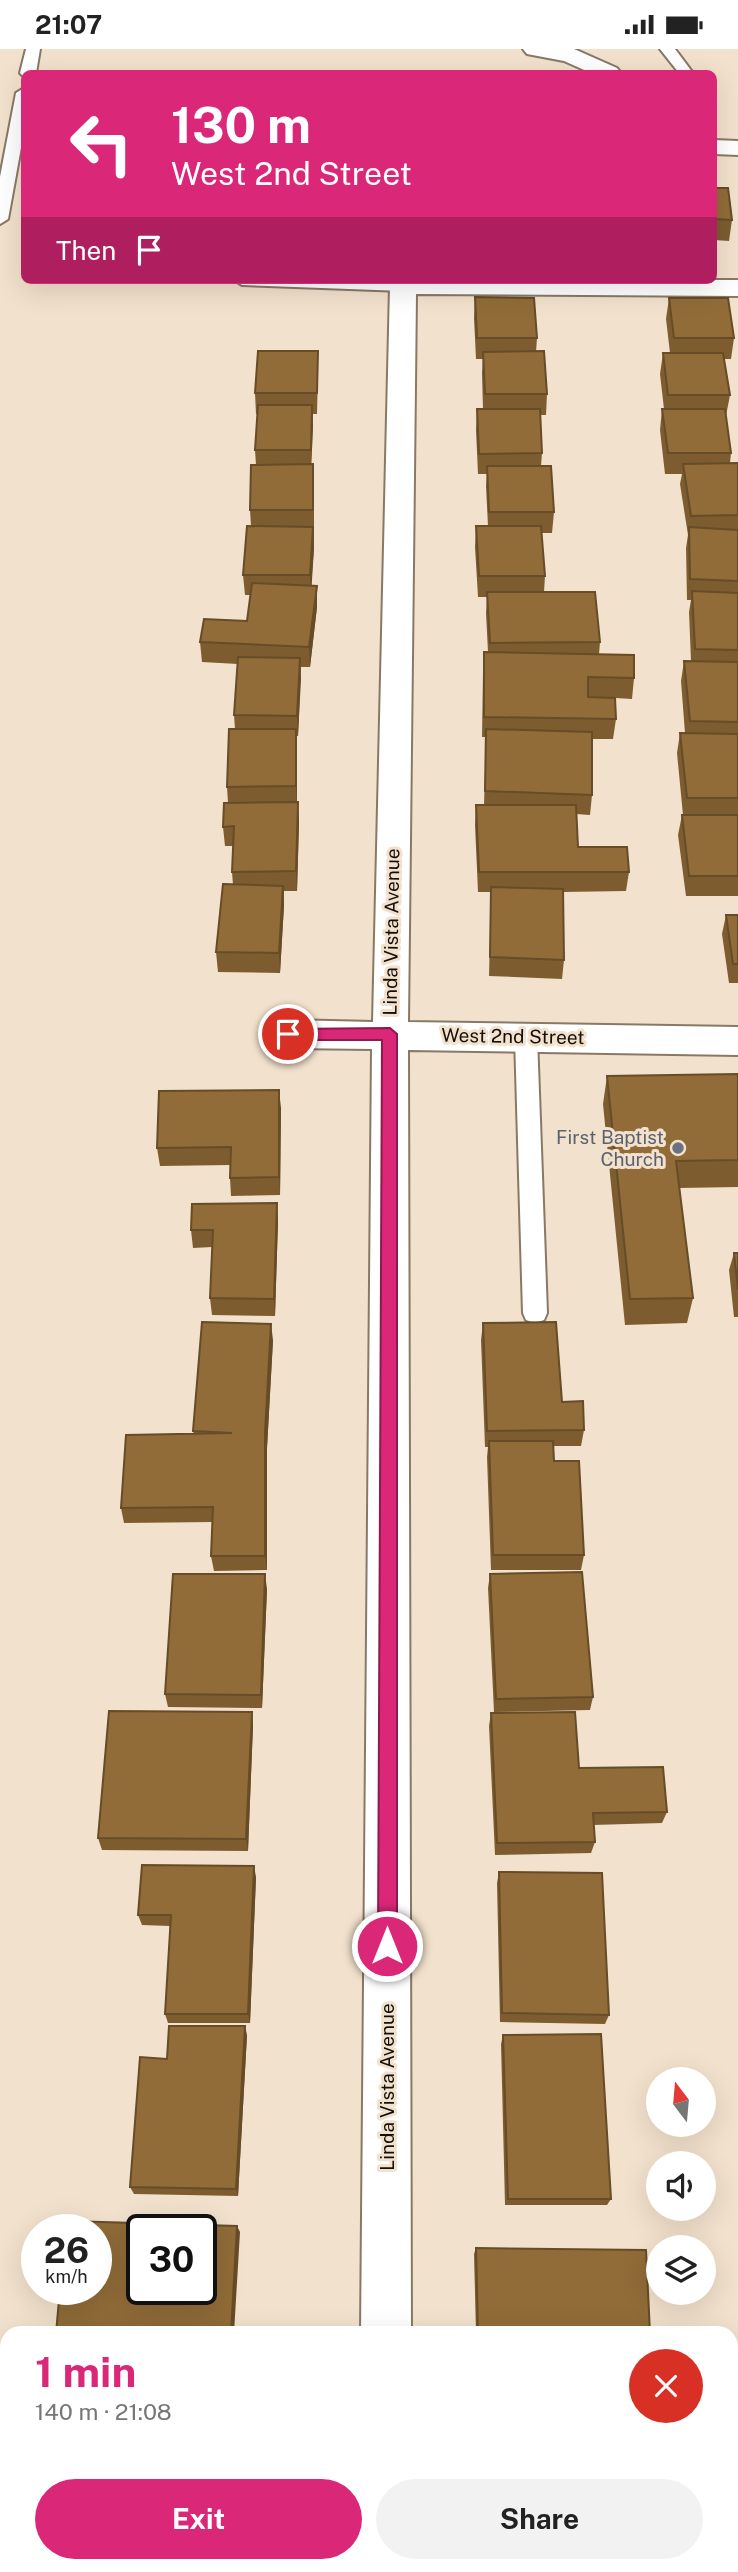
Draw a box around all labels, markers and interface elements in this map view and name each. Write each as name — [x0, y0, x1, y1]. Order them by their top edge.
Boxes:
text: 21:07 — [35, 9, 102, 40]
text: 130 m — [171, 96, 311, 154]
icon: left — [56, 98, 147, 189]
text: West 2nd Street — [171, 155, 412, 192]
icon: arrive — [130, 231, 168, 269]
text: Then — [56, 235, 116, 266]
street label: Linda Vista Avenue — [379, 848, 403, 1016]
pin — [258, 1004, 318, 1064]
icon: arrive — [269, 1015, 307, 1053]
street label: West 2nd Street — [441, 1024, 585, 1048]
place label: First Baptist Church — [556, 1126, 664, 1170]
marker: First Baptist Church — [670, 1140, 686, 1156]
position arrow — [350, 1909, 424, 1983]
street label: Linda Vista Avenue — [376, 2003, 398, 2171]
north arrow — [646, 2067, 716, 2137]
map controls — [646, 2067, 716, 2305]
button: sound — [646, 2151, 716, 2221]
speed limit sign: 30 — [126, 2214, 217, 2305]
text: 26 — [44, 2230, 89, 2271]
button: layers — [646, 2235, 716, 2305]
text: km/h — [45, 2266, 88, 2287]
text: 1 min — [35, 2347, 136, 2396]
button: close — [629, 2349, 703, 2423]
text: 140 m · 21:08 — [35, 2398, 172, 2425]
button: Exit — [35, 2479, 362, 2559]
button: Share — [376, 2479, 703, 2559]

